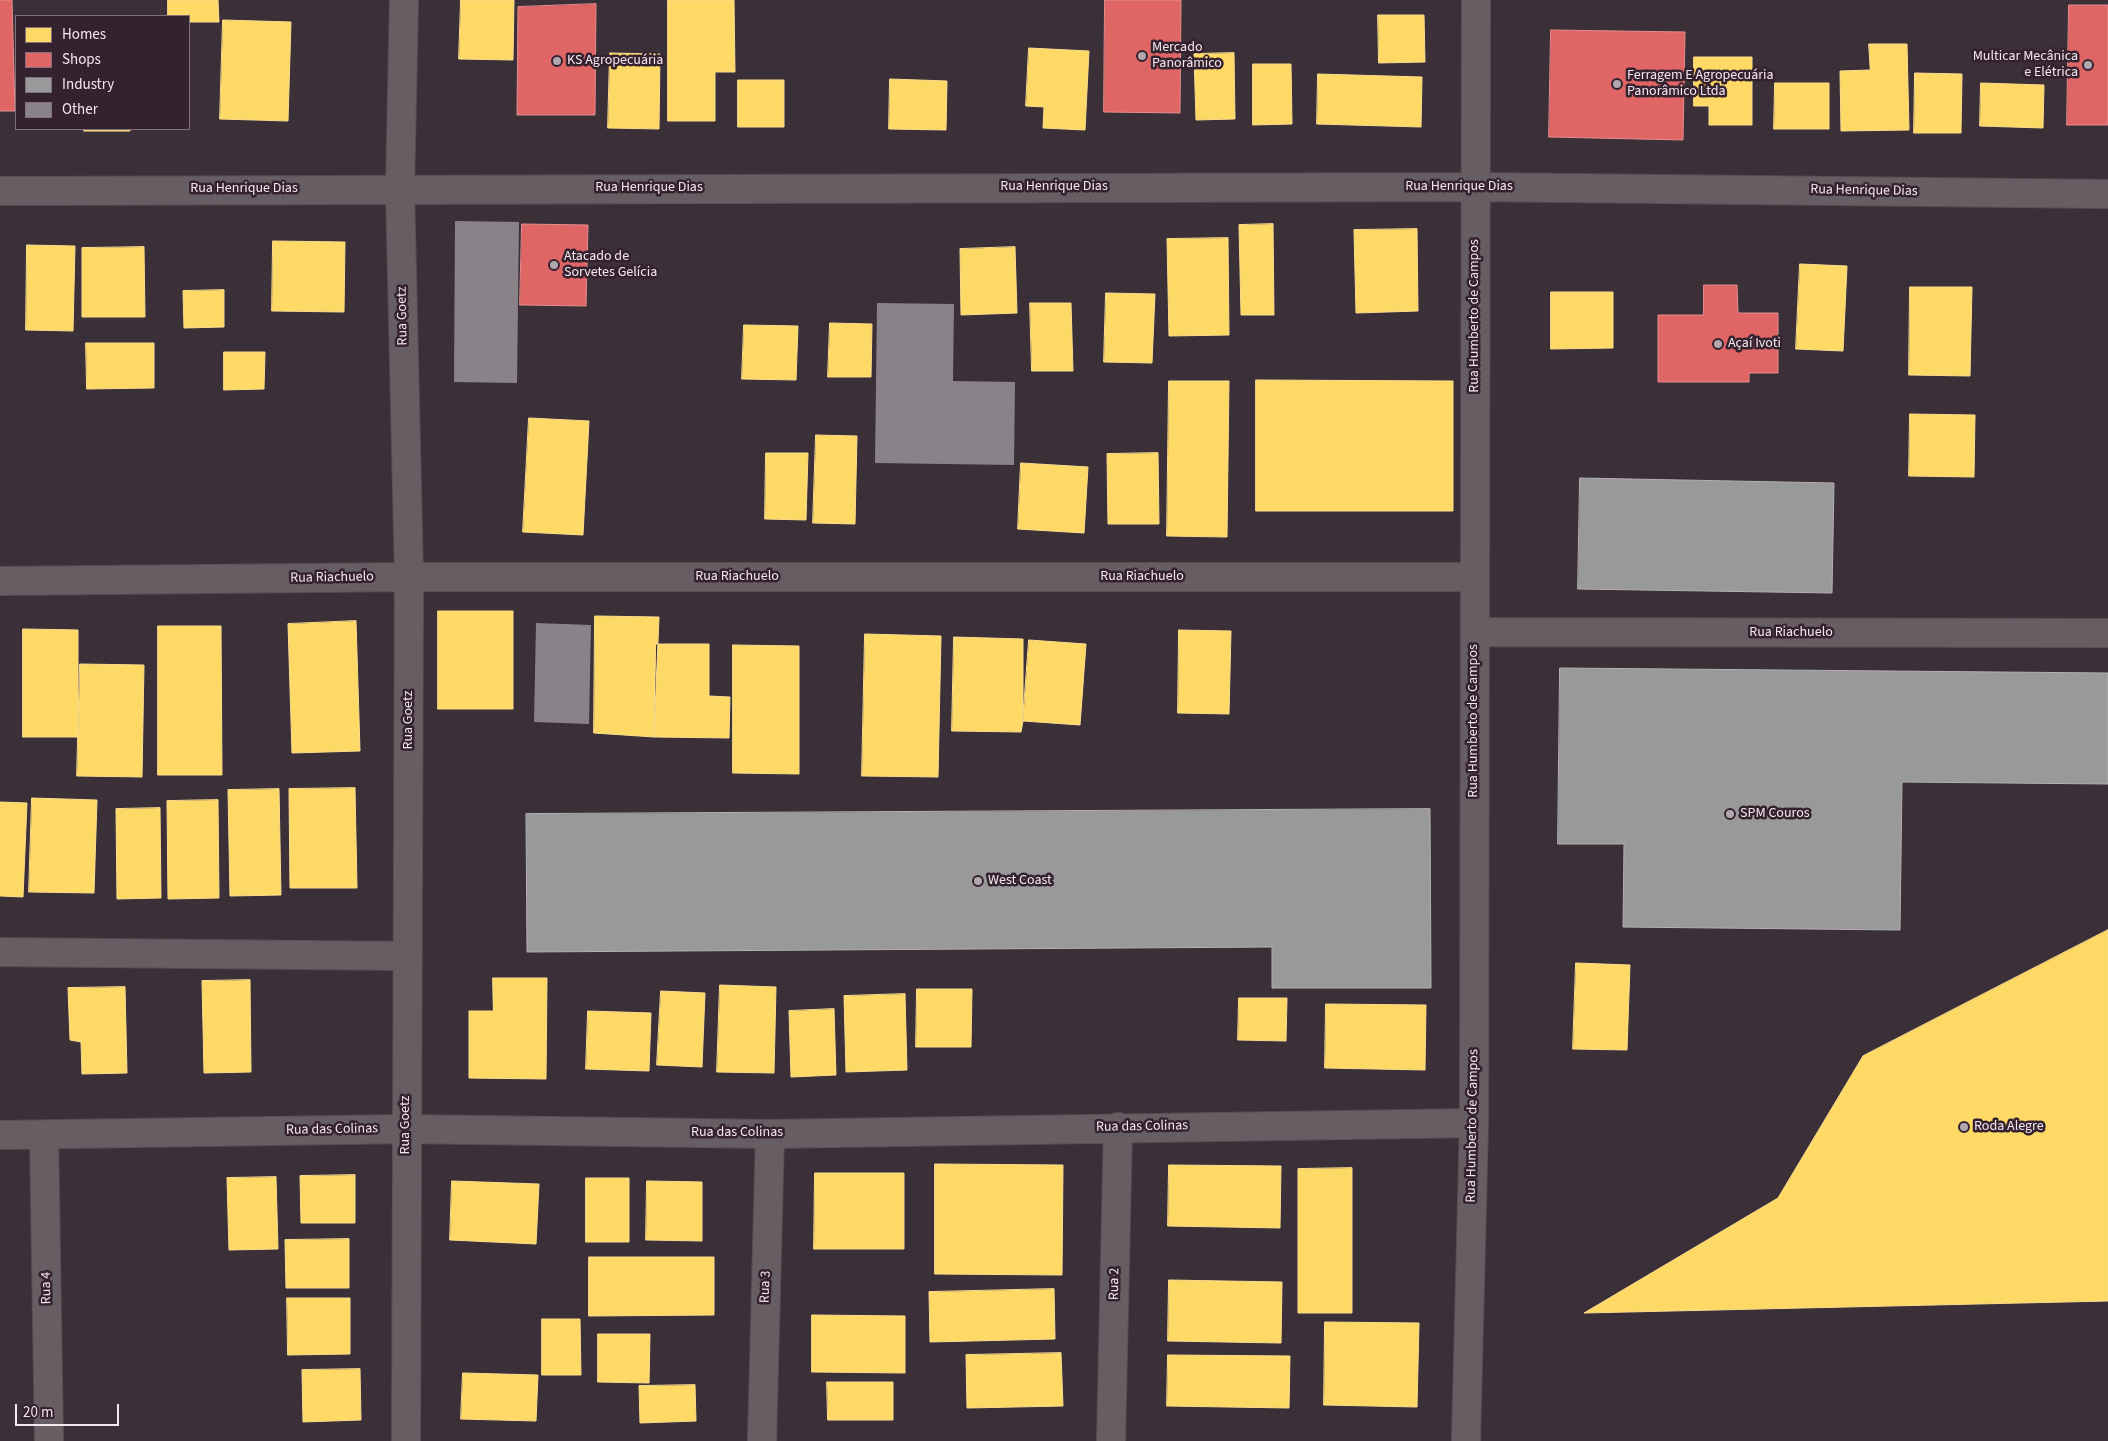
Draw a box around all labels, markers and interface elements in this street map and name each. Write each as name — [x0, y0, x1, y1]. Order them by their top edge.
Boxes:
legend — [15, 15, 190, 130]
text: Homes — [62, 24, 106, 45]
place label: Mercado Panorâmico — [1152, 40, 1222, 72]
text: Shops — [62, 49, 101, 70]
place label: Multicar Mecânica e Elétrica — [1973, 49, 2078, 82]
marker: Mercado Panorâmico — [1136, 50, 1148, 62]
place label: KS Agropecuária — [567, 53, 663, 69]
marker: KS Agropecuária — [551, 55, 563, 67]
marker: Multicar Mecânica e Elétrica — [2082, 59, 2094, 71]
place label: Ferragem E Agropecuária Panorâmico Ltda — [1627, 68, 1774, 100]
text: Industry — [62, 74, 114, 95]
marker: Ferragem E Agropecuária Panorâmico Ltda — [1611, 78, 1623, 90]
text: Other — [62, 99, 98, 120]
street label: Rua Henrique Dias — [1000, 179, 1108, 195]
street label: Rua Henrique Dias — [1405, 179, 1513, 195]
street label: Rua Henrique Dias — [595, 180, 703, 196]
street label: Rua Henrique Dias — [190, 181, 298, 197]
street label: Rua Henrique Dias — [1810, 182, 1918, 200]
street label: Rua Humberto de Campos — [1467, 239, 1483, 393]
place label: Atacado de Sorvetes Gelícia — [564, 249, 657, 282]
marker: Atacado de Sorvetes Gelícia — [548, 259, 560, 271]
street label: Rua Goetz — [394, 286, 412, 346]
place label: Açaí Ivoti — [1728, 336, 1781, 352]
marker: Açaí Ivoti — [1712, 338, 1724, 350]
street label: Rua Riachuelo — [290, 569, 374, 587]
street label: Rua Riachuelo — [695, 569, 779, 585]
street label: Rua Riachuelo — [1100, 569, 1184, 585]
street label: Rua Riachuelo — [1749, 625, 1833, 641]
street label: Rua Humberto de Campos — [1466, 644, 1482, 798]
street label: Rua Goetz — [401, 690, 417, 750]
place label: SPM Couros — [1740, 806, 1810, 822]
marker: SPM Couros — [1724, 808, 1736, 820]
place label: West Coast — [988, 873, 1052, 889]
marker: West Coast — [972, 875, 984, 887]
street label: Rua Humberto de Campos — [1463, 1049, 1483, 1203]
street label: Rua Goetz — [398, 1095, 414, 1155]
street label: Rua das Colinas — [1096, 1118, 1188, 1136]
place label: Roda Alegre — [1974, 1119, 2044, 1135]
street label: Rua das Colinas — [286, 1121, 378, 1139]
marker: Roda Alegre — [1958, 1121, 1970, 1133]
street label: Rua das Colinas — [691, 1125, 783, 1141]
street label: Rua 2 — [1106, 1268, 1124, 1300]
street label: Rua 3 — [757, 1271, 775, 1303]
street label: Rua 4 — [38, 1272, 56, 1304]
scale bar — [18, 1394, 121, 1426]
text: 20 m — [23, 1402, 53, 1423]

